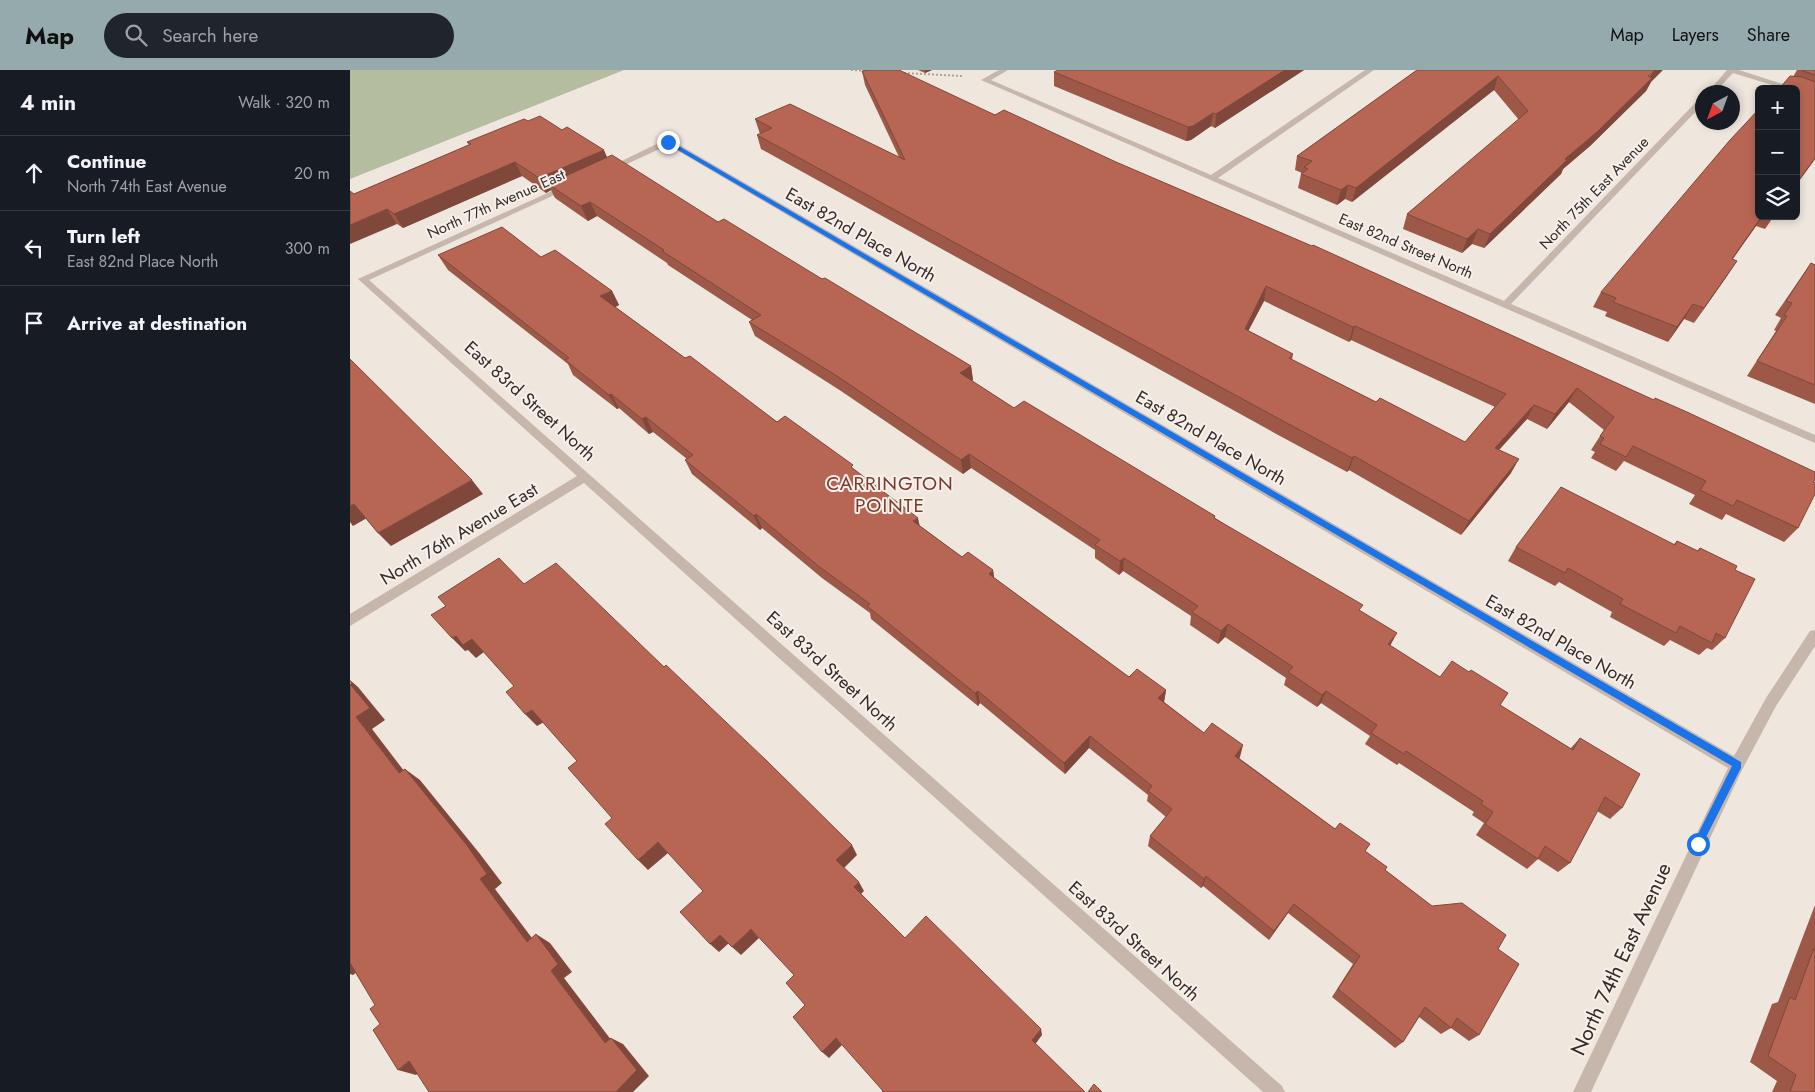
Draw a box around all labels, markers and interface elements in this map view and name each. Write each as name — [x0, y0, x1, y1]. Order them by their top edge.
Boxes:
search box — [104, 13, 454, 58]
text: Map — [25, 18, 74, 53]
icon: search — [122, 21, 150, 49]
text: Search here — [162, 22, 258, 49]
text: Map — [1610, 22, 1644, 48]
text: Layers — [1672, 22, 1719, 48]
text: Share — [1747, 22, 1790, 48]
north arrow — [1695, 85, 1740, 130]
map controls — [1755, 85, 1800, 220]
button: + — [1755, 85, 1800, 130]
text: 4 min — [20, 88, 76, 118]
text: Walk · 320 m — [238, 91, 330, 114]
button: − — [1755, 130, 1800, 175]
route end — [657, 131, 680, 154]
street label: North 75th East Avenue — [1534, 131, 1654, 254]
text: Continue — [67, 148, 146, 175]
icon: ahead — [20, 159, 48, 187]
text: 20 m — [294, 162, 330, 185]
street label: North 77th Avenue East — [423, 163, 569, 244]
text: North 74th East Avenue — [67, 175, 227, 198]
button: layers — [1755, 175, 1800, 220]
street label: East 82nd Place North — [781, 181, 941, 289]
street label: East 82nd Street North — [1335, 208, 1477, 284]
text: Turn left — [67, 223, 140, 250]
icon: left — [20, 234, 48, 262]
text: 300 m — [285, 237, 330, 260]
text: East 82nd Place North — [67, 250, 218, 273]
icon: arrive — [20, 309, 48, 337]
text: Arrive at destination — [67, 310, 247, 337]
street label: East 83rd Street North — [458, 335, 602, 467]
street label: East 82nd Place North — [1131, 384, 1291, 492]
district label: CARRINGTON POINTE — [826, 470, 954, 519]
street label: North 76th Avenue East — [375, 476, 543, 591]
street label: East 82nd Place North — [1481, 588, 1641, 696]
street label: East 83rd Street North — [760, 605, 904, 737]
route start — [1687, 833, 1710, 856]
street label: North 74th East Avenue — [1563, 857, 1679, 1060]
street label: East 83rd Street North — [1062, 875, 1206, 1007]

